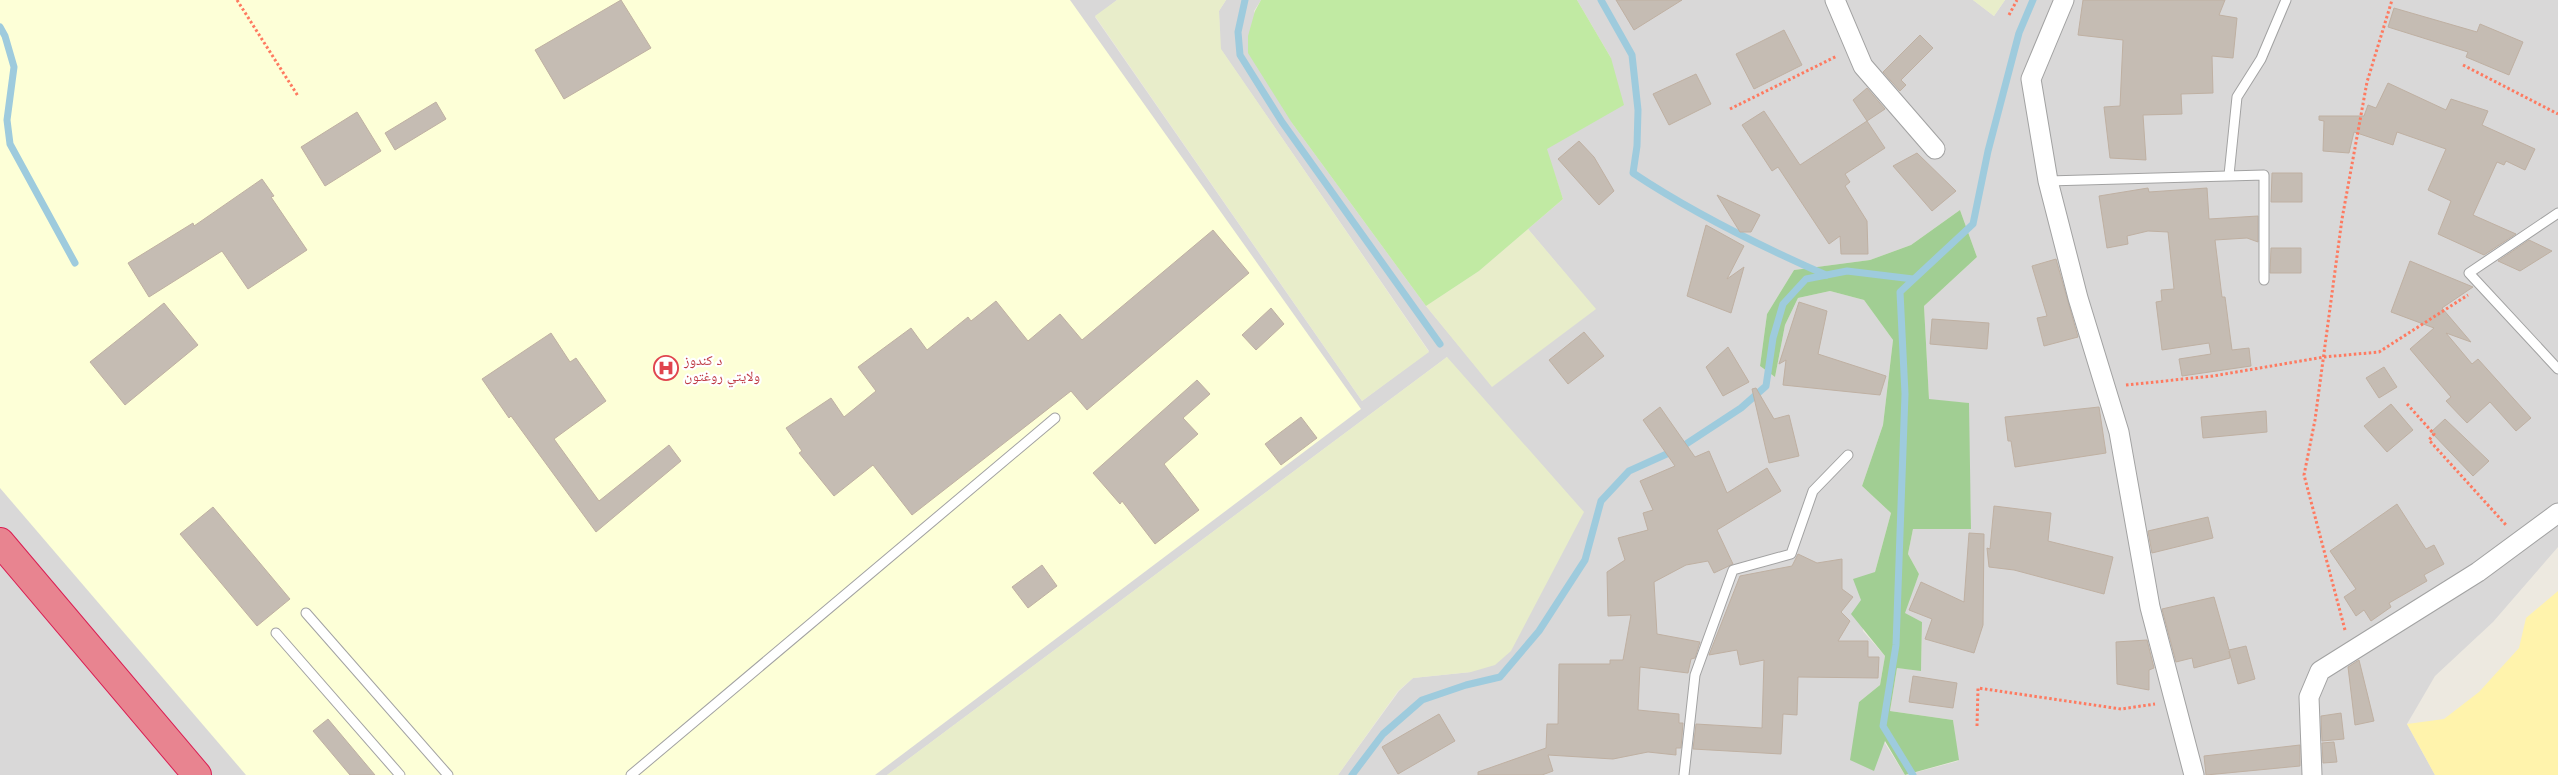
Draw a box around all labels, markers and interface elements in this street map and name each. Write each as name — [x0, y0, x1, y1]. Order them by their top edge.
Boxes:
place label: د کندوز ولایتي روغتون — [683, 351, 760, 388]
hospital icon: د کندوز ولایتي روغتون — [653, 355, 679, 381]

